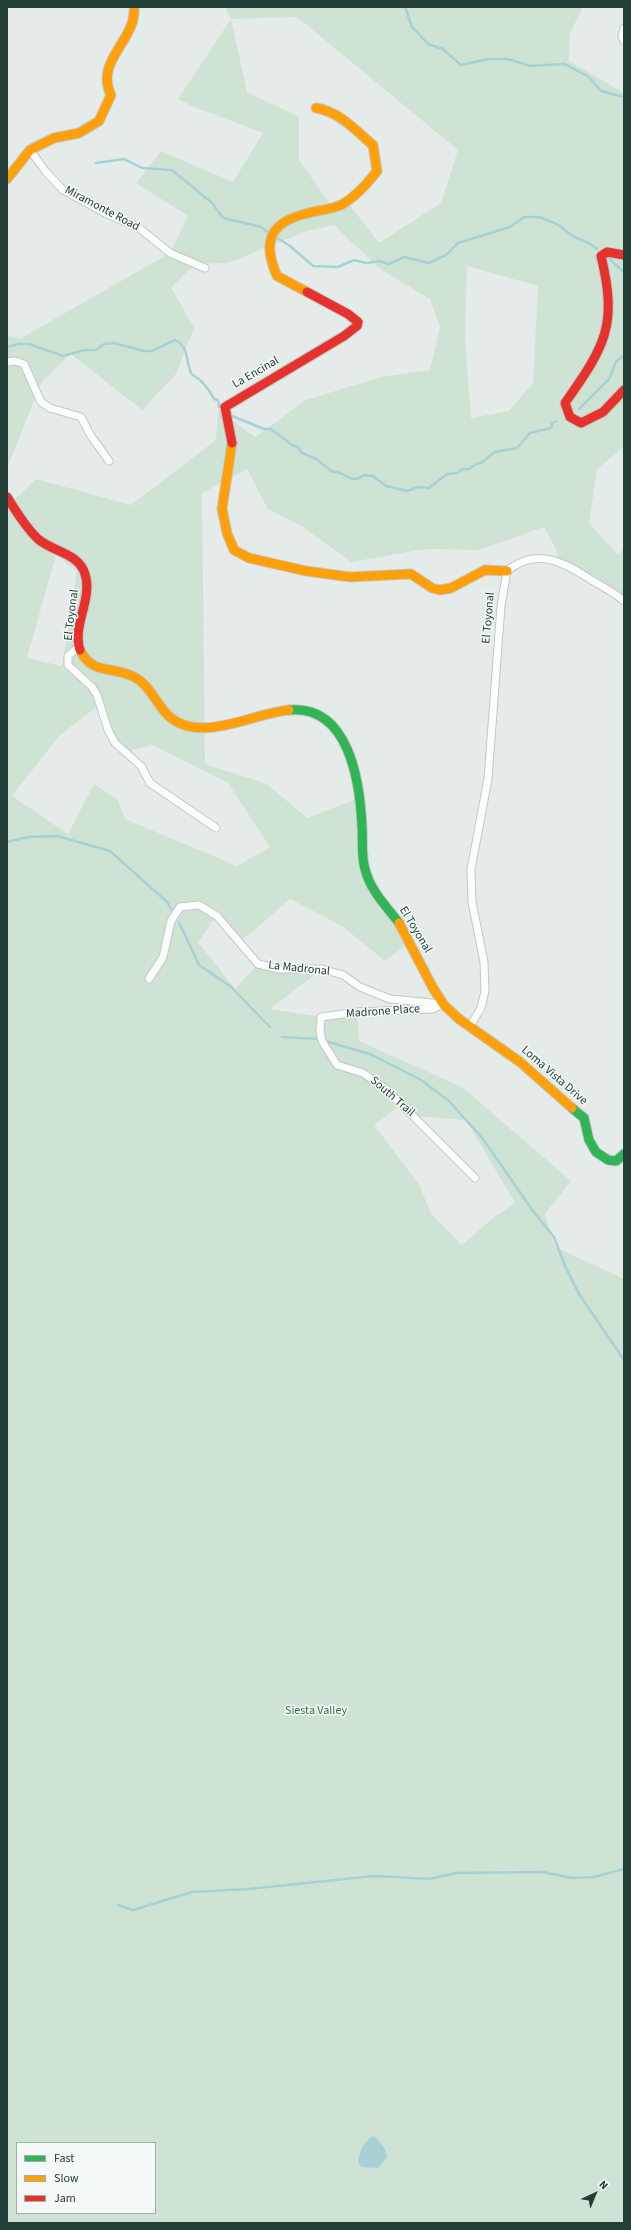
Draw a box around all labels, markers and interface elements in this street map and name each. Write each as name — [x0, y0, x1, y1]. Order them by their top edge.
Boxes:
street label: Miramonte Road — [62, 183, 142, 235]
street label: La Encinal — [230, 354, 282, 392]
street label: El Toyonal — [62, 589, 82, 641]
street label: El Toyonal — [480, 592, 498, 644]
street label: El Toyonal — [396, 904, 434, 956]
street label: La Madronal — [267, 959, 331, 979]
street label: Madrone Place — [346, 1002, 420, 1022]
street label: Loma Vista Drive — [518, 1043, 590, 1109]
street label: South Trail — [367, 1074, 417, 1120]
park label: Siesta Valley — [285, 1704, 347, 1718]
legend — [16, 2142, 156, 2214]
text: Fast — [54, 2150, 74, 2167]
text: Slow — [54, 2170, 79, 2187]
north arrow — [575, 2174, 615, 2214]
text: N — [596, 2177, 612, 2193]
text: Jam — [54, 2190, 76, 2207]

